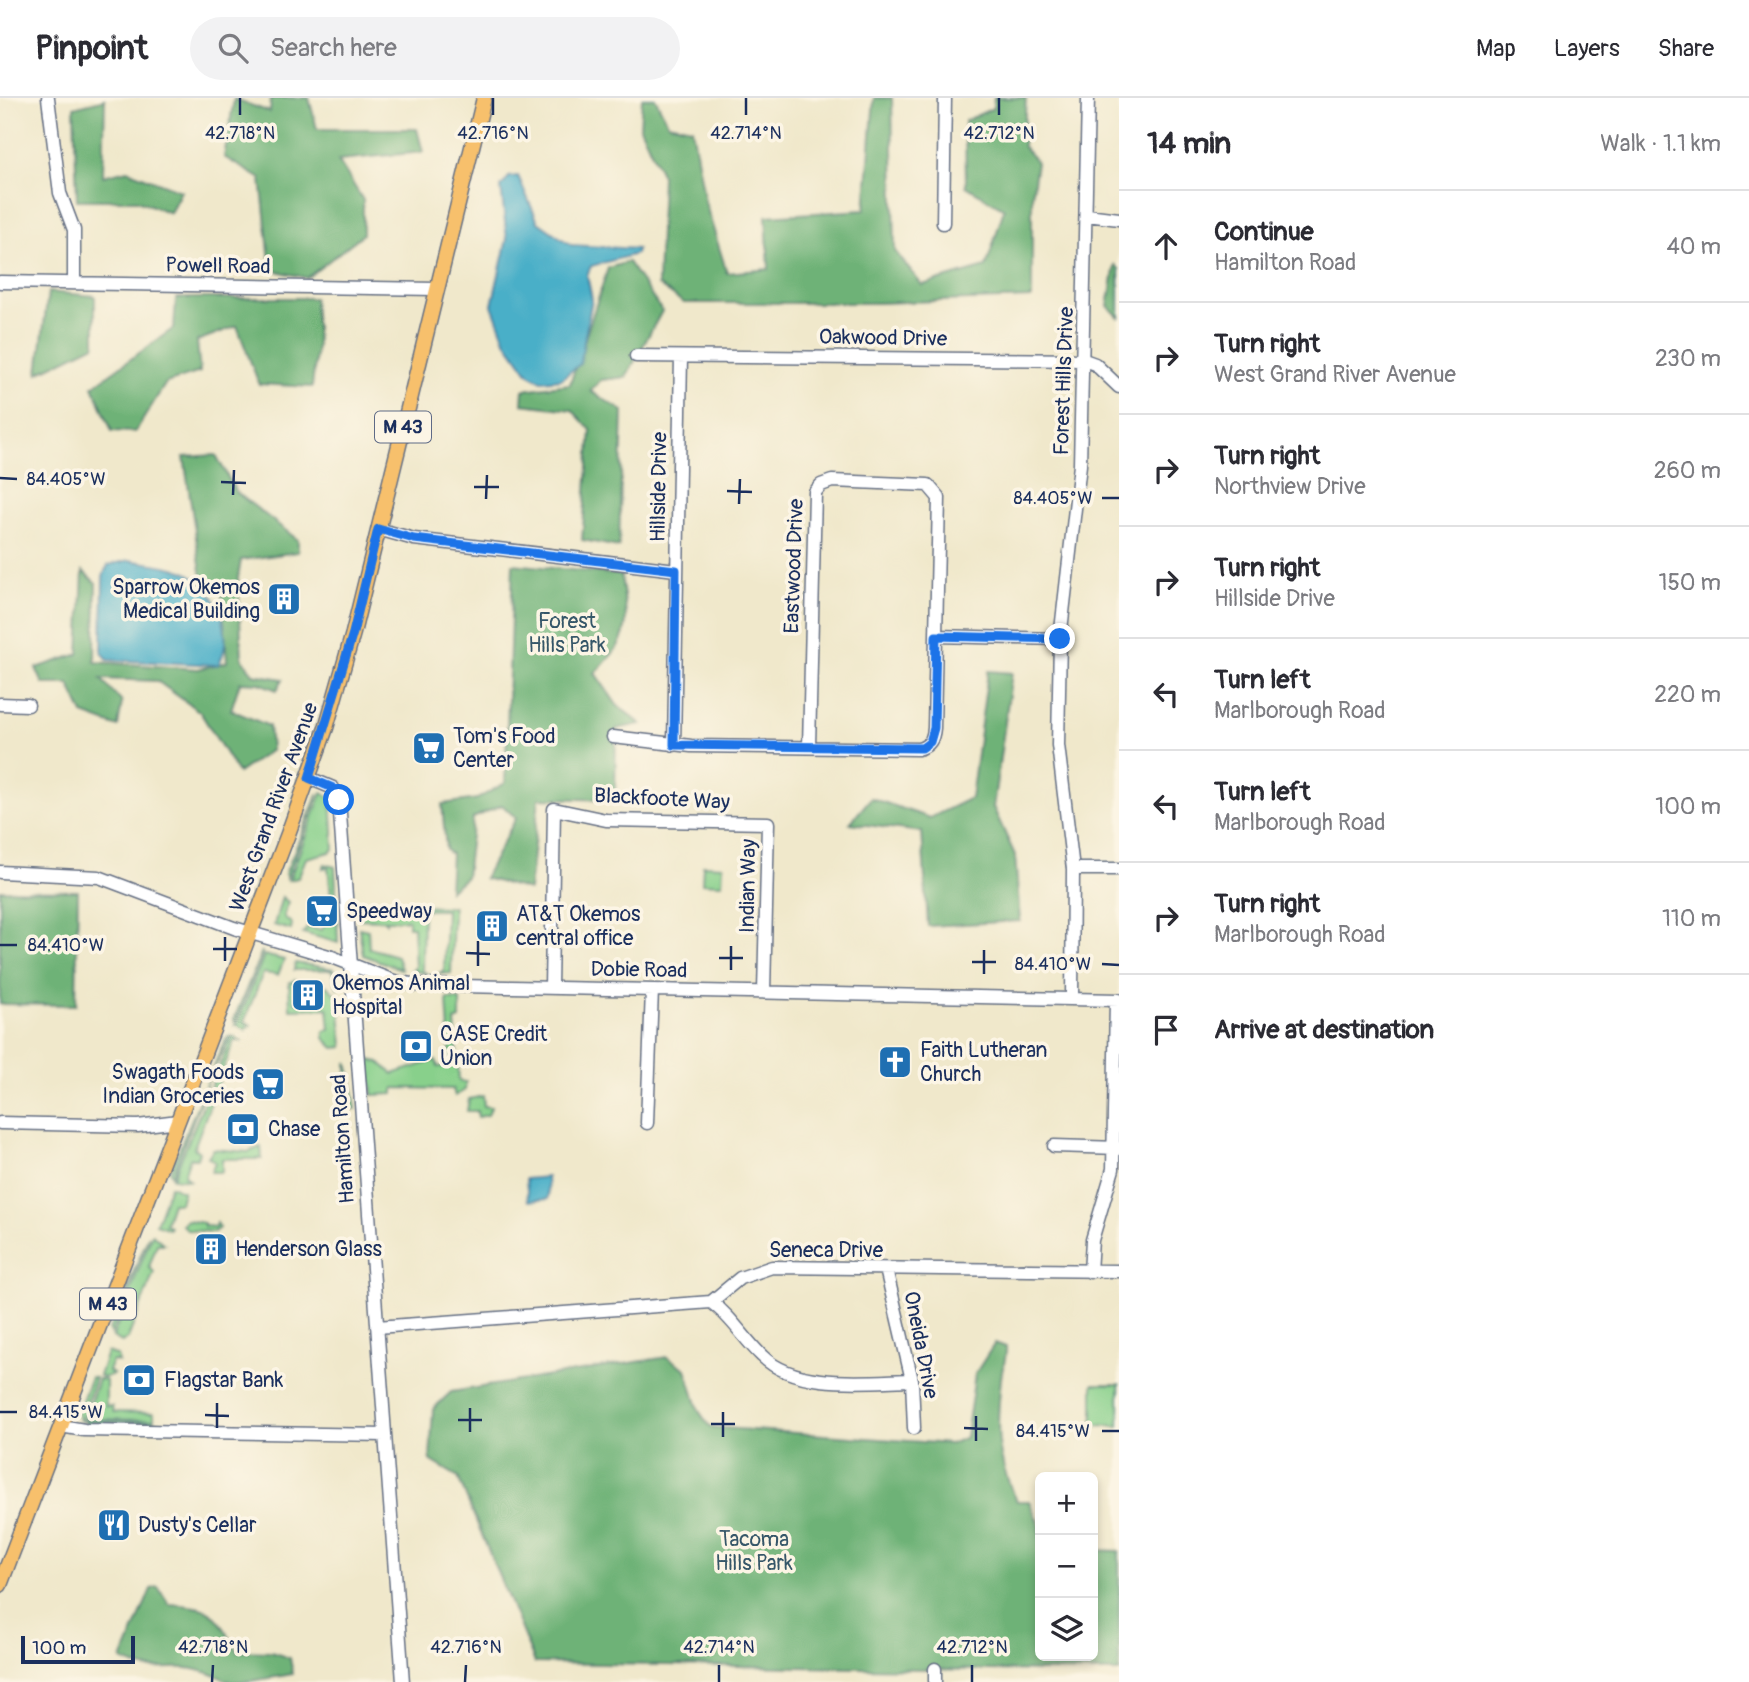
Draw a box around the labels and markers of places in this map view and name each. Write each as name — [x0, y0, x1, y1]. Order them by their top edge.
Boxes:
place label: Sparrow Okemos Medical Building — [112, 574, 261, 625]
building icon: Sparrow Okemos Medical Building — [265, 580, 303, 618]
place label: Tom's Food Center — [453, 723, 556, 774]
supermarket icon: Tom's Food Center — [410, 729, 448, 767]
supermarket icon: Speedway — [303, 892, 341, 930]
place label: Speedway — [346, 898, 432, 925]
place label: AT&T Okemos central office — [516, 901, 641, 952]
building icon: AT&T Okemos central office — [473, 907, 511, 945]
place label: Okemos Animal Hospital — [332, 970, 470, 1021]
building icon: Okemos Animal Hospital — [289, 976, 327, 1014]
place label: CASE Credit Union — [440, 1021, 548, 1072]
bank icon: CASE Credit Union — [397, 1027, 435, 1065]
place label: Faith Lutheran Church — [920, 1037, 1047, 1088]
church icon: Faith Lutheran Church — [876, 1043, 914, 1081]
place label: Swagath Foods Indian Groceries — [102, 1059, 245, 1110]
supermarket icon: Swagath Foods Indian Groceries — [249, 1065, 287, 1103]
bank icon: Chase — [224, 1110, 262, 1148]
place label: Chase — [268, 1116, 321, 1143]
building icon: Henderson Glass — [192, 1230, 230, 1268]
place label: Henderson Glass — [235, 1236, 382, 1263]
bank icon: Flagstar Bank — [120, 1361, 158, 1399]
place label: Flagstar Bank — [164, 1367, 284, 1394]
restaurant icon: Dusty's Cellar — [95, 1506, 133, 1544]
place label: Dusty's Cellar — [138, 1512, 257, 1539]

